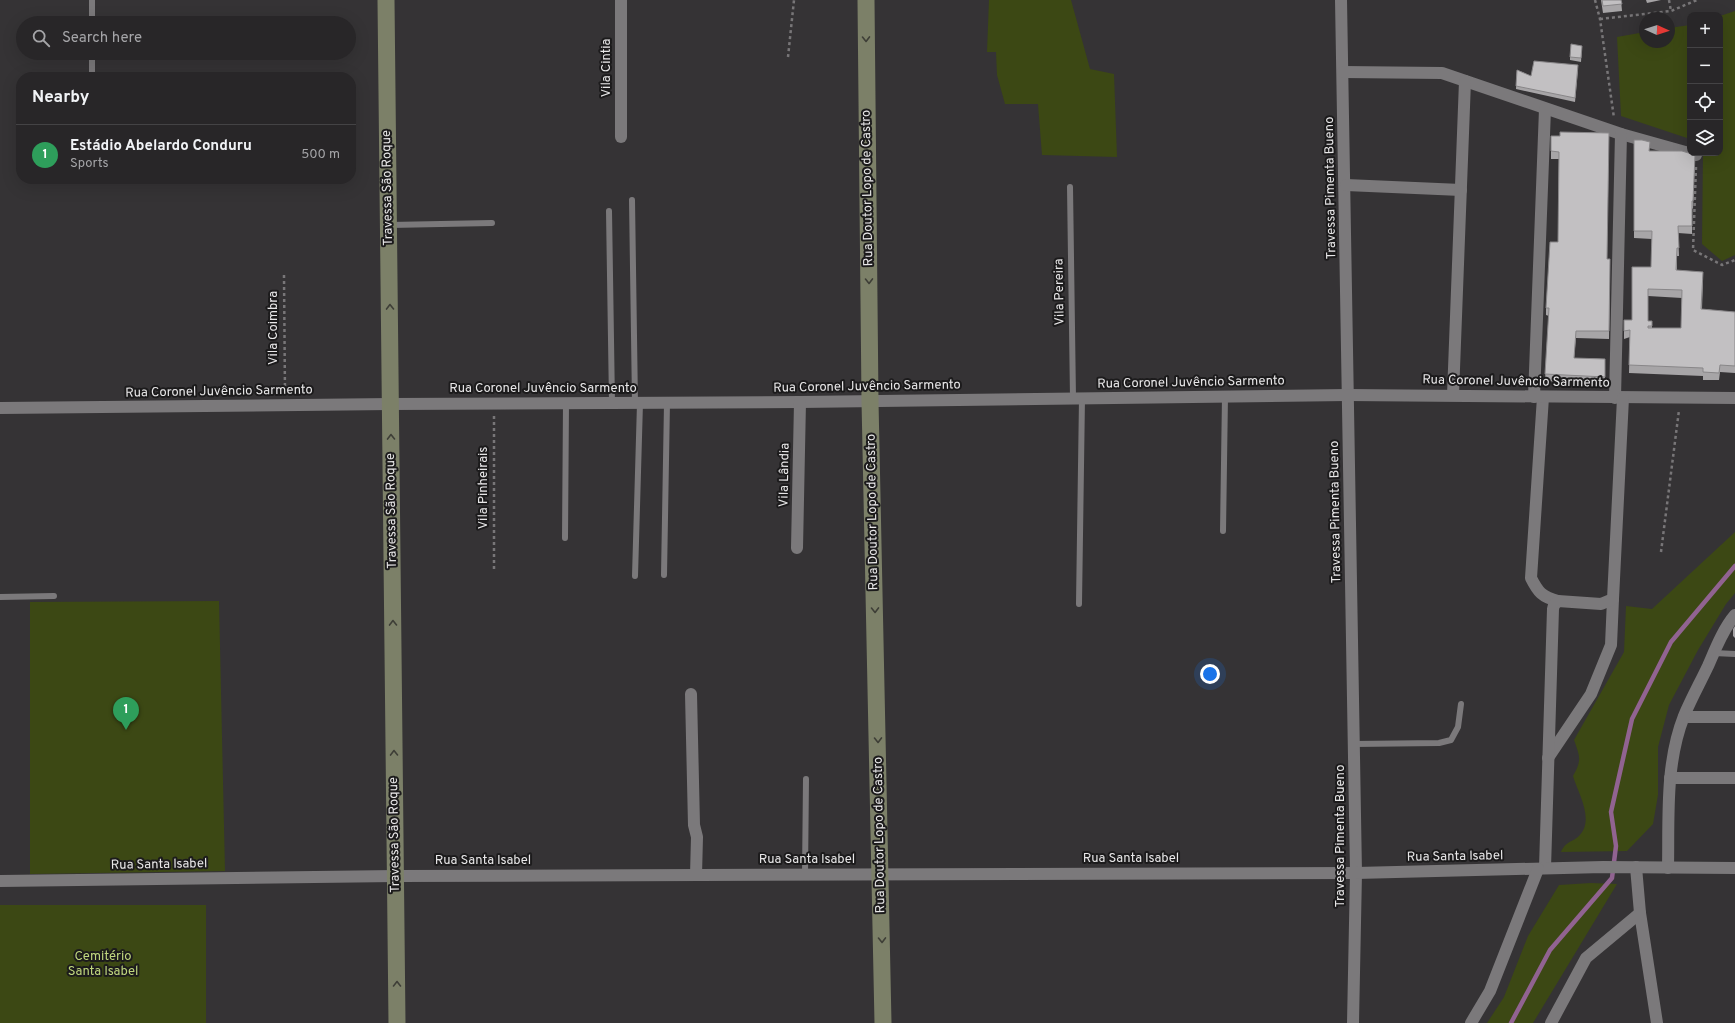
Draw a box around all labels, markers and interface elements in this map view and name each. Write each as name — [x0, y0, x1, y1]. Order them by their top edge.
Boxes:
north arrow — [1639, 12, 1675, 48]
map controls — [1687, 12, 1723, 156]
button: + — [1687, 12, 1723, 48]
search box — [16, 16, 356, 60]
icon: search — [30, 27, 52, 49]
text: Search here — [62, 29, 142, 48]
one-way arrow — [862, 36, 870, 42]
street label: Vila Cintia — [599, 39, 615, 97]
button: − — [1687, 48, 1723, 84]
button: locate — [1687, 84, 1723, 120]
text: Nearby — [32, 87, 89, 109]
street label: Rua Doutor Lopo de Castro — [859, 110, 877, 266]
street label: Travessa Pimenta Bueno — [1322, 116, 1340, 260]
button: layers — [1687, 120, 1723, 156]
street label: Travessa São Roque — [379, 130, 397, 246]
text: Estádio Abelardo Conduru — [70, 137, 252, 156]
text: 1 — [42, 147, 48, 163]
text: 500 m — [301, 147, 340, 163]
text: Sports — [70, 156, 109, 172]
street label: Vila Pereira — [1051, 258, 1069, 326]
one-way arrow — [865, 278, 873, 284]
street label: Vila Coimbra — [266, 291, 282, 365]
one-way arrow — [386, 304, 394, 310]
street label: Rua Coronel Juvêncio Sarmento — [1422, 372, 1610, 392]
street label: Rua Coronel Juvêncio Sarmento — [1097, 373, 1285, 393]
street label: Rua Coronel Juvêncio Sarmento — [773, 377, 961, 397]
street label: Rua Coronel Juvêncio Sarmento — [449, 381, 637, 397]
street label: Rua Coronel Juvêncio Sarmento — [125, 382, 313, 402]
one-way arrow — [387, 434, 395, 440]
street label: Rua Doutor Lopo de Castro — [864, 434, 882, 590]
street label: Travessa Pimenta Bueno — [1327, 440, 1345, 584]
street label: Vila Lândia — [776, 443, 794, 507]
street label: Vila Pinheirais — [476, 447, 492, 529]
street label: Travessa São Roque — [383, 453, 401, 569]
one-way arrow — [871, 607, 879, 613]
one-way arrow — [389, 620, 397, 626]
your location — [1200, 664, 1220, 684]
pin: 1 — [113, 697, 139, 730]
one-way arrow — [874, 737, 882, 743]
one-way arrow — [390, 750, 399, 756]
street label: Rua Doutor Lopo de Castro — [871, 757, 889, 913]
street label: Travessa Pimenta Bueno — [1333, 765, 1349, 907]
street label: Travessa São Roque — [386, 777, 404, 893]
street label: Rua Santa Isabel — [1407, 848, 1503, 866]
street label: Rua Santa Isabel — [1083, 851, 1179, 867]
street label: Rua Santa Isabel — [759, 852, 855, 868]
street label: Rua Santa Isabel — [435, 853, 531, 869]
street label: Rua Santa Isabel — [111, 856, 207, 874]
one-way arrow — [878, 937, 886, 943]
park label: Cemitério Santa Isabel — [68, 949, 138, 980]
one-way arrow — [393, 981, 401, 987]

